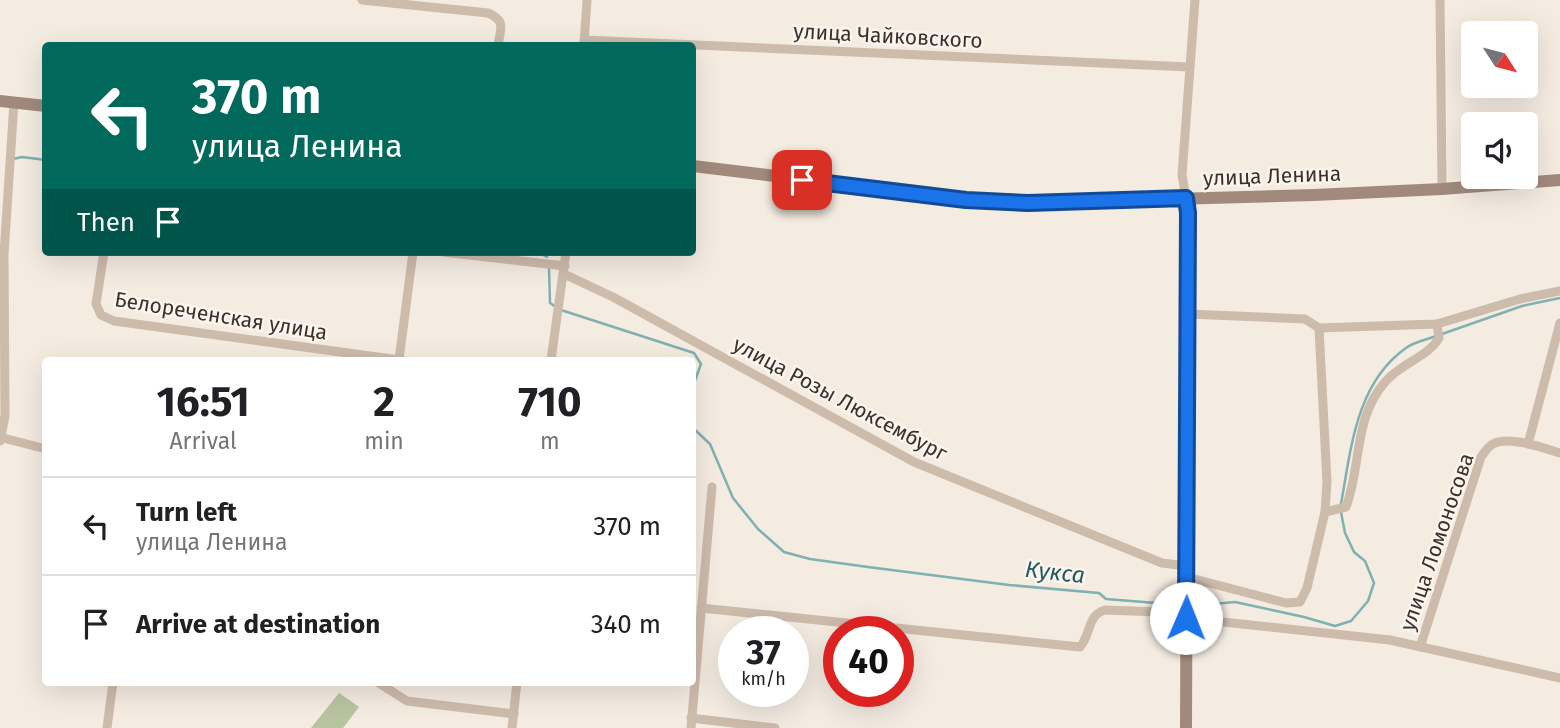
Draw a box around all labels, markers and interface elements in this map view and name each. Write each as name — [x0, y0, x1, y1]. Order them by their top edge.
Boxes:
street label: улица Чайковского — [793, 18, 983, 54]
north arrow — [1461, 21, 1538, 98]
map controls — [1461, 21, 1538, 189]
text: 370 m — [192, 67, 321, 126]
icon: left — [77, 70, 168, 161]
button: sound — [1461, 112, 1538, 189]
text: улица Ленина — [192, 127, 403, 165]
pin — [772, 150, 832, 210]
icon: arrive — [783, 161, 821, 199]
street label: улица Ленина — [1202, 161, 1342, 191]
icon: arrive — [149, 203, 187, 241]
text: Then — [77, 207, 135, 238]
street label: Белореченская улица — [113, 286, 329, 346]
street label: улица Розы Люксембург — [728, 331, 952, 467]
text: 16:51 — [156, 377, 250, 427]
text: 2 — [373, 377, 395, 427]
text: 710 — [518, 377, 582, 427]
text: Arrival — [169, 427, 237, 455]
text: min — [364, 427, 404, 455]
text: m — [540, 427, 560, 455]
street label: улица Ломоносова — [1394, 450, 1480, 634]
text: Turn left — [136, 497, 237, 528]
icon: left — [77, 507, 115, 545]
text: 370 m — [593, 511, 661, 542]
text: улица Ленина — [136, 528, 287, 556]
water label: Кукса — [1024, 555, 1086, 589]
position arrow — [1149, 581, 1223, 655]
icon: arrive — [77, 605, 115, 643]
text: Arrive at destination — [136, 609, 380, 640]
text: 340 m — [591, 609, 661, 640]
speed limit sign: 40 — [823, 616, 914, 707]
text: 37 — [746, 631, 781, 673]
text: km/h — [741, 668, 786, 690]

